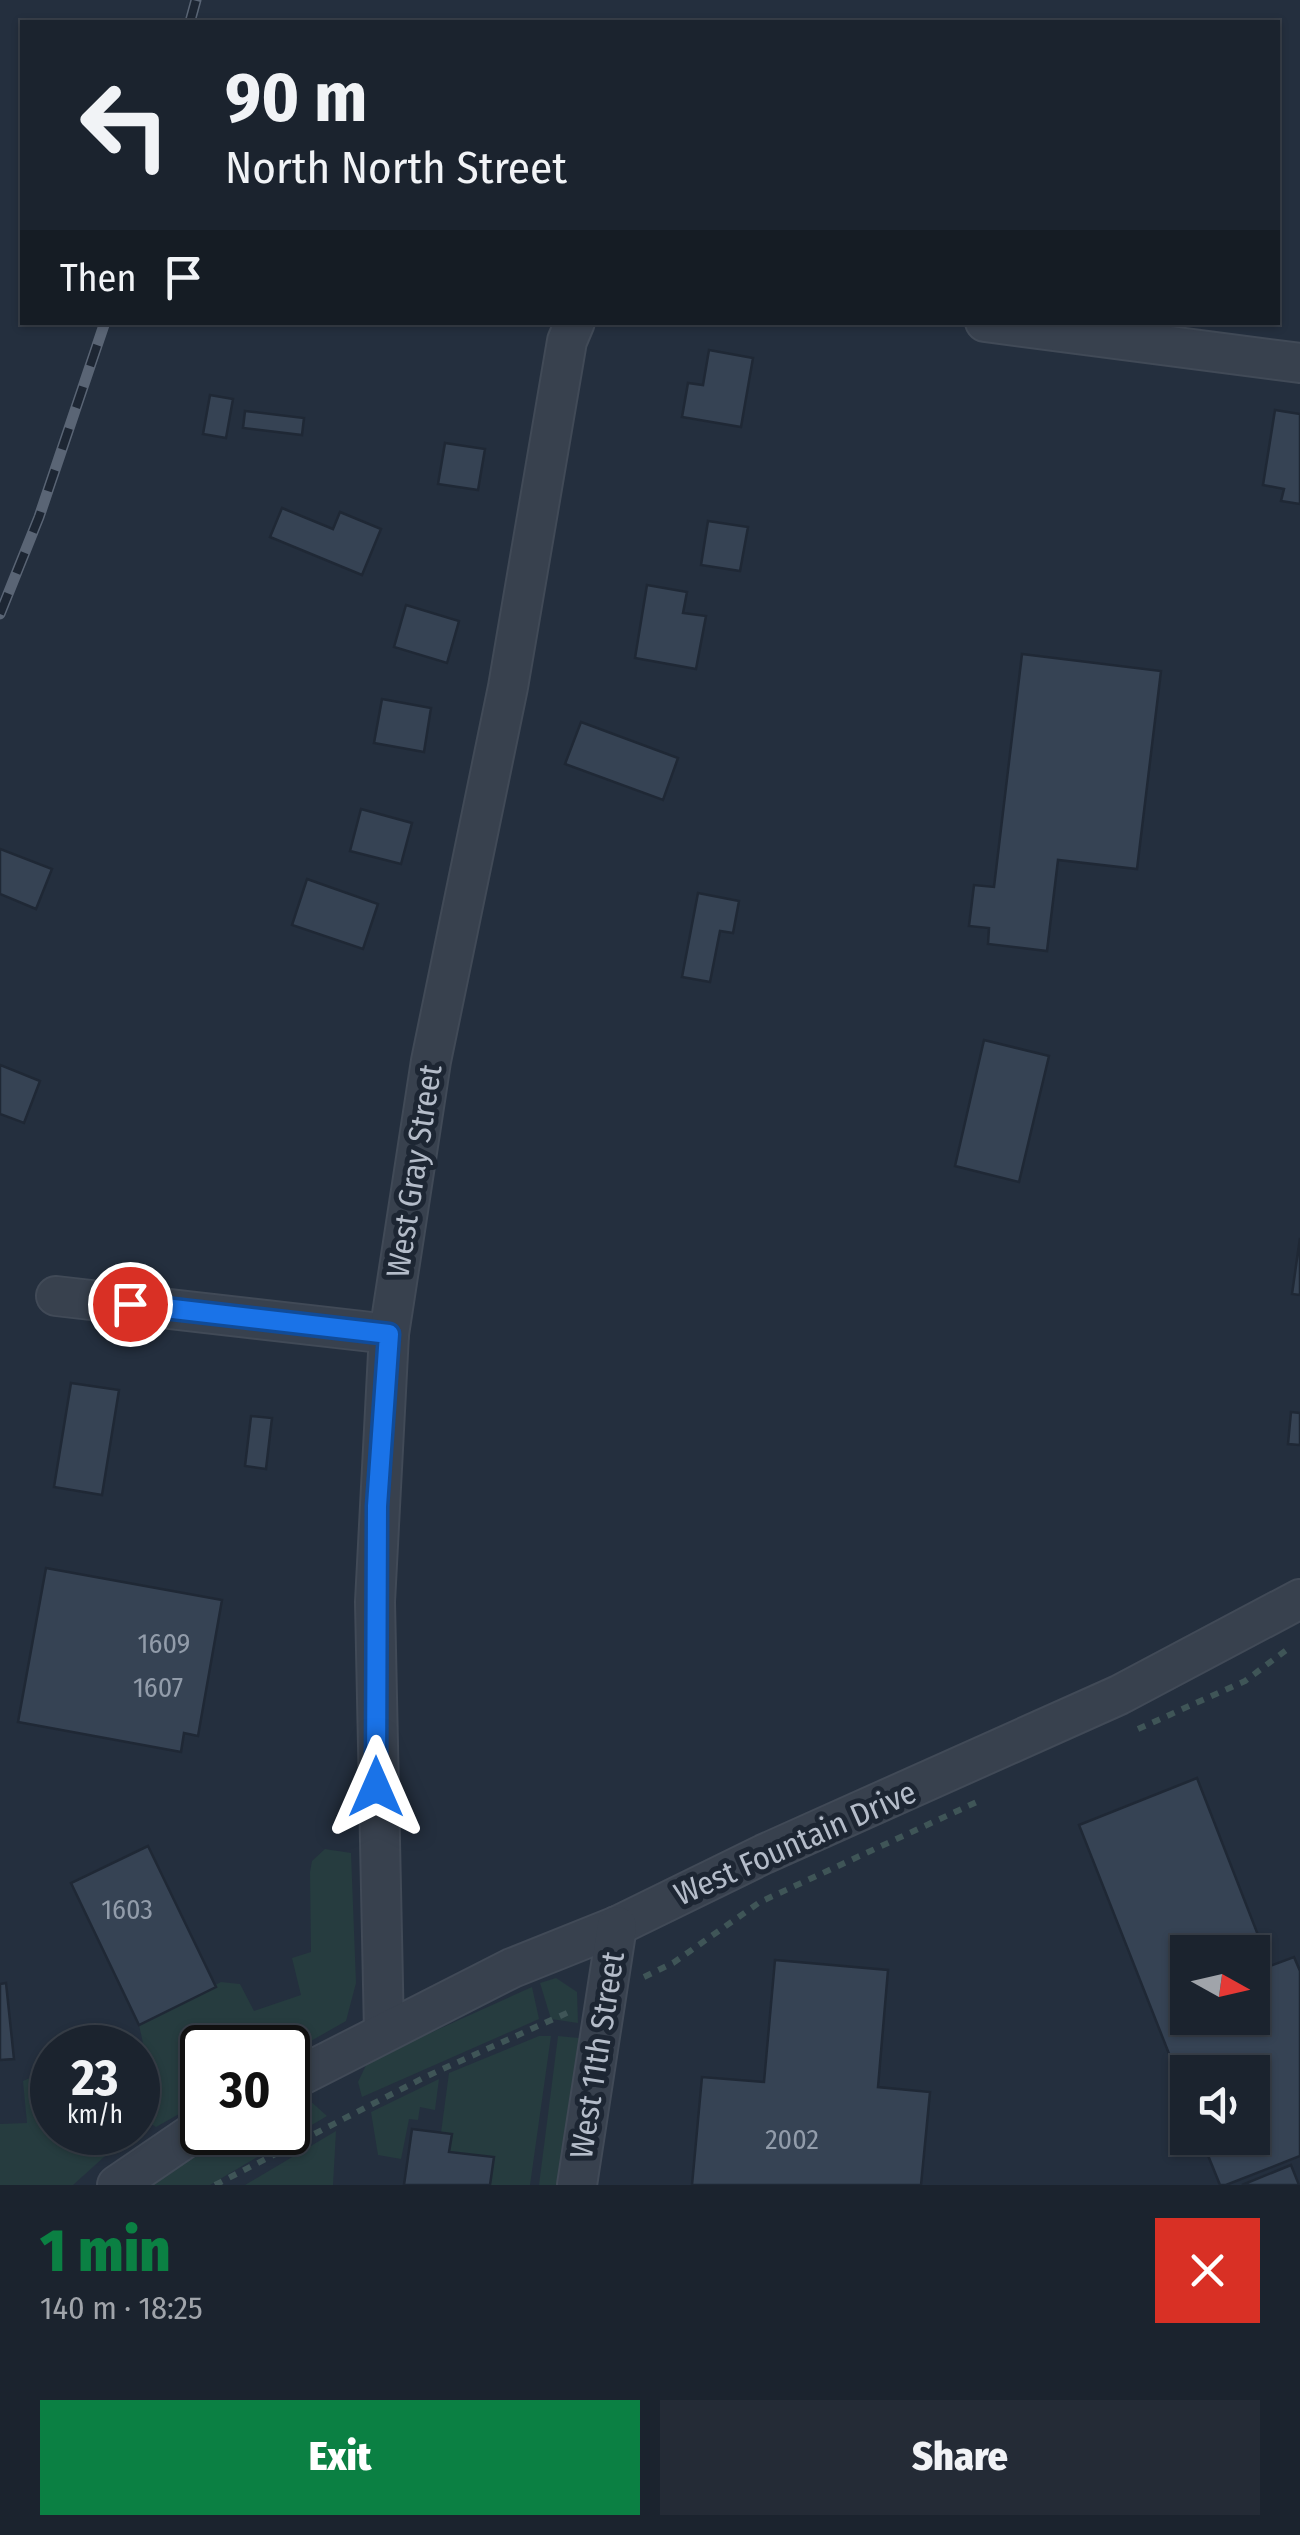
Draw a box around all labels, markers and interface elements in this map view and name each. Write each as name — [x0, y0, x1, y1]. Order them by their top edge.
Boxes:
text: 90 m — [225, 56, 367, 140]
icon: left — [60, 60, 190, 190]
text: North North Street — [225, 141, 567, 195]
icon: arrive — [156, 250, 211, 305]
text: Then — [60, 255, 136, 301]
street label: West Gray Street — [378, 1061, 450, 1280]
pin — [88, 1262, 173, 1347]
icon: arrive — [103, 1277, 158, 1332]
house number: 1609 — [138, 1627, 190, 1660]
house number: 1607 — [133, 1671, 183, 1704]
position arrow — [324, 1735, 428, 1839]
street label: West Fountain Drive — [668, 1773, 922, 1913]
house number: 1603 — [101, 1893, 153, 1926]
north arrow — [1170, 1935, 1270, 2035]
map controls — [1170, 1935, 1270, 2155]
street label: West 11th Street — [562, 1948, 632, 2161]
speed limit sign: 30 — [180, 2025, 310, 2155]
text: 23 — [72, 2048, 118, 2108]
button: sound — [1170, 2055, 1270, 2155]
text: km/h — [67, 2100, 123, 2130]
house number: 2002 — [765, 2123, 819, 2156]
text: 1 min — [40, 2215, 171, 2287]
button: close — [1155, 2218, 1260, 2323]
text: 140 m · 18:25 — [40, 2289, 203, 2327]
button: Exit — [40, 2400, 640, 2515]
button: Share — [660, 2400, 1260, 2515]

